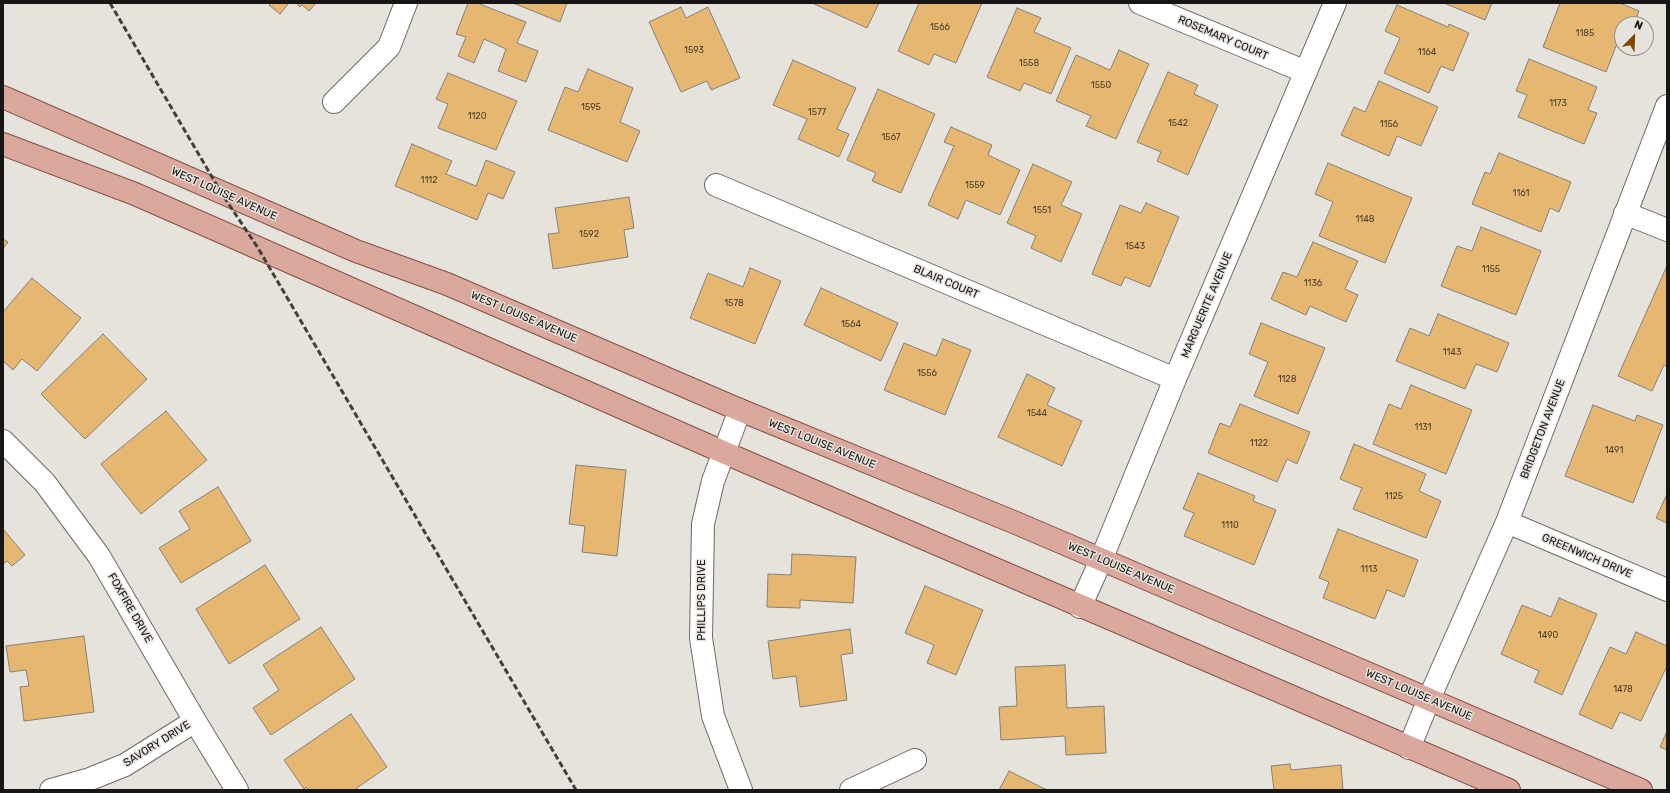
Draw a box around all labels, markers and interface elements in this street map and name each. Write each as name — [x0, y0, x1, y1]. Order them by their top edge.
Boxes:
street label: ROSEMARY COURT — [1176, 13, 1270, 63]
north arrow — [1614, 16, 1654, 56]
text: N — [1632, 18, 1645, 33]
house number: 1566 — [930, 22, 950, 32]
house number: 1185 — [1576, 28, 1594, 38]
house number: 1593 — [684, 45, 704, 55]
house number: 1164 — [1418, 47, 1436, 57]
house number: 1558 — [1019, 58, 1039, 68]
house number: 1550 — [1091, 80, 1111, 90]
house number: 1173 — [1549, 98, 1567, 108]
house number: 1595 — [581, 102, 601, 112]
house number: 1577 — [808, 107, 826, 117]
house number: 1120 — [468, 111, 486, 121]
house number: 1542 — [1168, 118, 1188, 128]
house number: 1156 — [1380, 119, 1398, 129]
house number: 1567 — [882, 132, 900, 142]
street label: WEST LOUISE AVENUE — [169, 165, 279, 223]
house number: 1112 — [421, 175, 437, 185]
house number: 1559 — [965, 180, 985, 190]
house number: 1161 — [1513, 188, 1529, 198]
house number: 1551 — [1033, 205, 1051, 215]
house number: 1148 — [1355, 214, 1375, 224]
house number: 1592 — [579, 229, 599, 239]
house number: 1543 — [1125, 241, 1145, 251]
street label: MARGUERITE AVENUE — [1179, 250, 1235, 360]
street label: BLAIR COURT — [911, 262, 981, 302]
house number: 1155 — [1482, 264, 1500, 274]
house number: 1136 — [1304, 278, 1322, 288]
street label: WEST LOUISE AVENUE — [469, 289, 579, 345]
house number: 1578 — [724, 298, 744, 308]
house number: 1564 — [841, 319, 861, 329]
house number: 1143 — [1443, 347, 1461, 357]
house number: 1556 — [917, 368, 937, 378]
house number: 1128 — [1278, 374, 1296, 384]
street label: BRIDGETON AVENUE — [1518, 377, 1568, 481]
house number: 1544 — [1027, 408, 1047, 418]
street label: WEST LOUISE AVENUE — [766, 416, 878, 472]
house number: 1131 — [1415, 422, 1431, 432]
house number: 1122 — [1250, 438, 1268, 448]
house number: 1491 — [1605, 445, 1623, 455]
house number: 1125 — [1385, 491, 1403, 501]
house number: 1110 — [1221, 520, 1239, 530]
street label: GREENWICH DRIVE — [1540, 531, 1634, 581]
street label: WEST LOUISE AVENUE — [1066, 540, 1176, 596]
street label: PHILLIPS DRIVE — [695, 559, 709, 641]
house number: 1113 — [1361, 564, 1377, 574]
street label: FOXFIRE DRIVE — [105, 571, 155, 645]
house number: 1490 — [1538, 630, 1558, 640]
street label: WEST LOUISE AVENUE — [1364, 667, 1474, 723]
house number: 1478 — [1613, 684, 1633, 694]
street label: SAVORY DRIVE — [121, 718, 193, 770]

